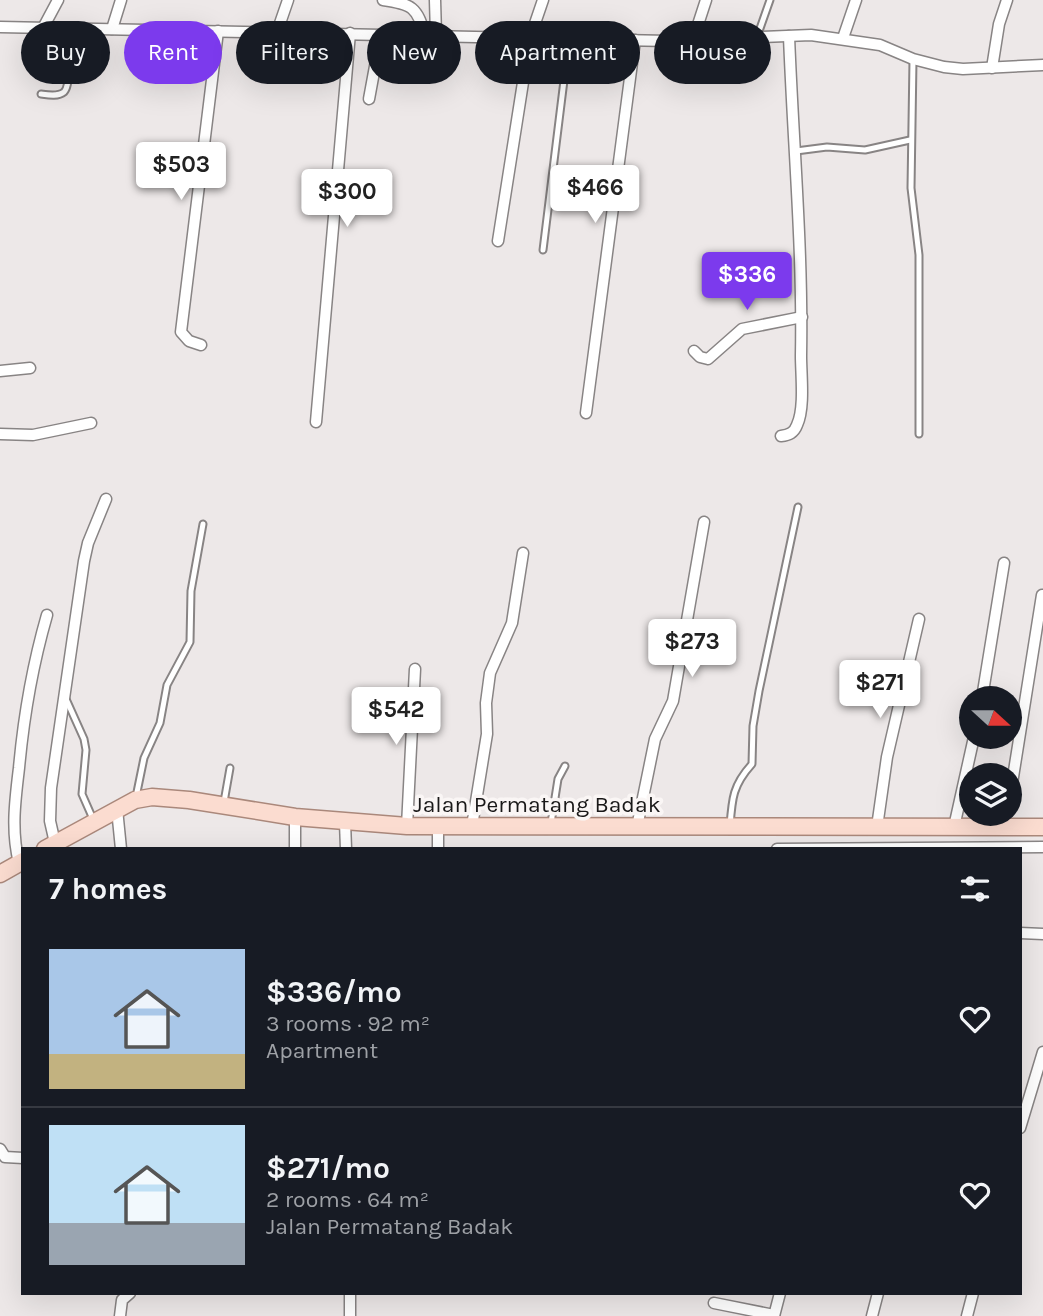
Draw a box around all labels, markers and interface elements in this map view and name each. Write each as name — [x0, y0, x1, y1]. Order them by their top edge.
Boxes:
chip: Buy — [21, 21, 110, 84]
chip: Rent — [124, 21, 222, 84]
chip: Filters — [236, 21, 353, 84]
chip: New — [367, 21, 461, 84]
chip: Apartment — [475, 21, 640, 84]
chip: House — [654, 21, 771, 84]
pin: $503 — [140, 142, 222, 202]
text: $503 — [152, 151, 210, 178]
pin: $466 — [554, 166, 636, 225]
pin: $300 — [306, 170, 388, 229]
text: $466 — [566, 174, 624, 201]
text: $300 — [317, 178, 377, 205]
pin: $336 — [706, 252, 788, 312]
text: $336 — [718, 261, 776, 288]
pin: $273 — [651, 620, 733, 679]
text: $273 — [664, 628, 720, 655]
pin: $271 — [839, 660, 921, 720]
text: $271 — [855, 669, 905, 696]
north arrow — [959, 686, 1022, 749]
map controls — [959, 686, 1022, 826]
pin: $542 — [355, 688, 437, 747]
text: $542 — [368, 696, 424, 723]
button: layers — [959, 763, 1022, 826]
street label: Jalan Permatang Badak — [413, 791, 661, 818]
icon: filters — [956, 870, 994, 908]
text: 7 homes — [49, 871, 167, 907]
text: $336/mo — [266, 974, 402, 1010]
icon: home — [105, 977, 189, 1061]
icon: heart — [956, 1000, 994, 1038]
text: 3 rooms · 92 m² — [266, 1010, 430, 1037]
text: Apartment — [266, 1037, 378, 1064]
text: $271/mo — [266, 1150, 390, 1186]
icon: home — [105, 1153, 189, 1237]
icon: heart — [956, 1176, 994, 1214]
text: 2 rooms · 64 m² — [266, 1186, 429, 1213]
text: Jalan Permatang Badak — [266, 1213, 513, 1240]

